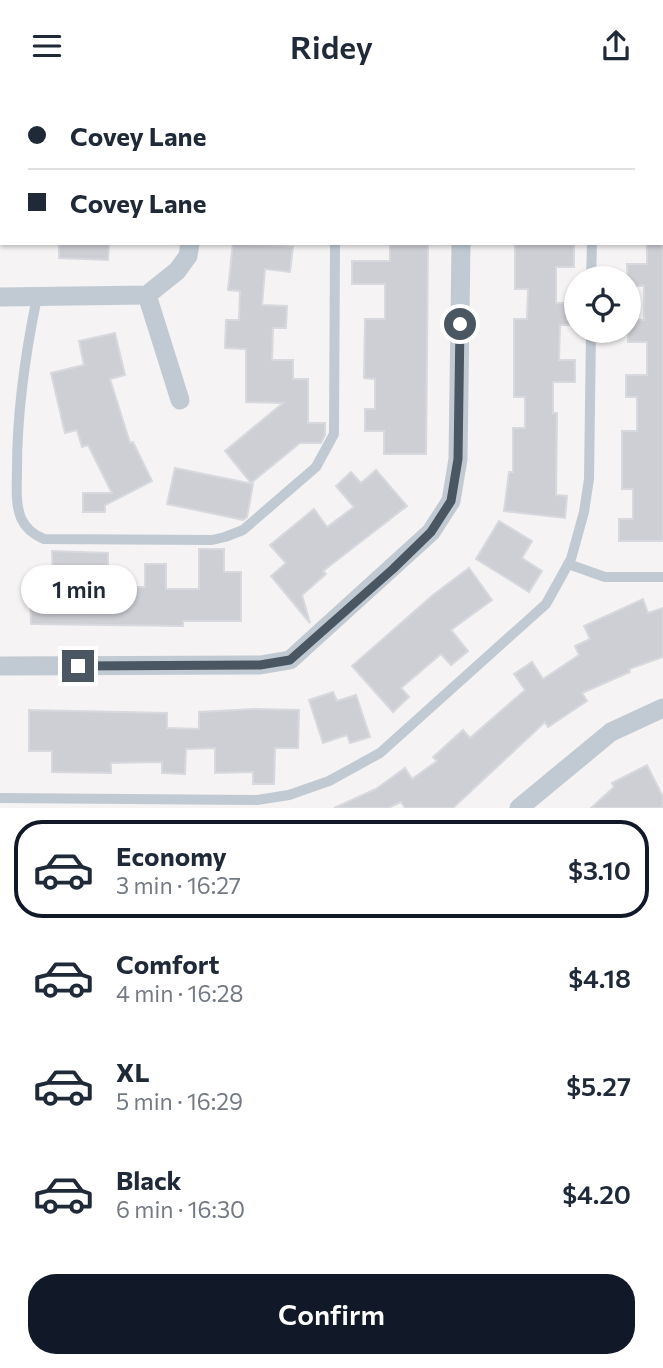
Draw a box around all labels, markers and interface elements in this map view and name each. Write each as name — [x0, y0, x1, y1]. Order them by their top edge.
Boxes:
text: Ridey — [290, 26, 373, 66]
icon: menu — [28, 27, 66, 65]
icon: share — [597, 27, 635, 65]
text: Covey Lane — [70, 120, 206, 151]
text: Covey Lane — [70, 187, 206, 218]
map controls — [564, 266, 641, 343]
button: locate — [564, 266, 641, 343]
route start — [444, 308, 476, 340]
callout: 1 min — [20, 565, 136, 613]
text: 1 min — [52, 575, 106, 603]
route end — [62, 650, 94, 682]
icon: car — [32, 838, 95, 901]
text: Economy — [116, 840, 227, 871]
text: $3.10 — [568, 854, 631, 885]
text: 3 min · 16:27 — [116, 871, 241, 899]
icon: car — [32, 946, 95, 1009]
text: Comfort — [116, 948, 219, 979]
text: $4.18 — [568, 962, 631, 993]
text: 4 min · 16:28 — [116, 979, 243, 1007]
icon: car — [32, 1054, 95, 1117]
text: XL — [116, 1056, 150, 1087]
text: $5.27 — [566, 1070, 631, 1101]
text: 5 min · 16:29 — [116, 1087, 243, 1115]
icon: car — [32, 1162, 95, 1225]
text: Black — [116, 1164, 182, 1195]
text: $4.20 — [562, 1178, 631, 1209]
text: 6 min · 16:30 — [116, 1195, 245, 1223]
button: Confirm — [28, 1274, 635, 1354]

